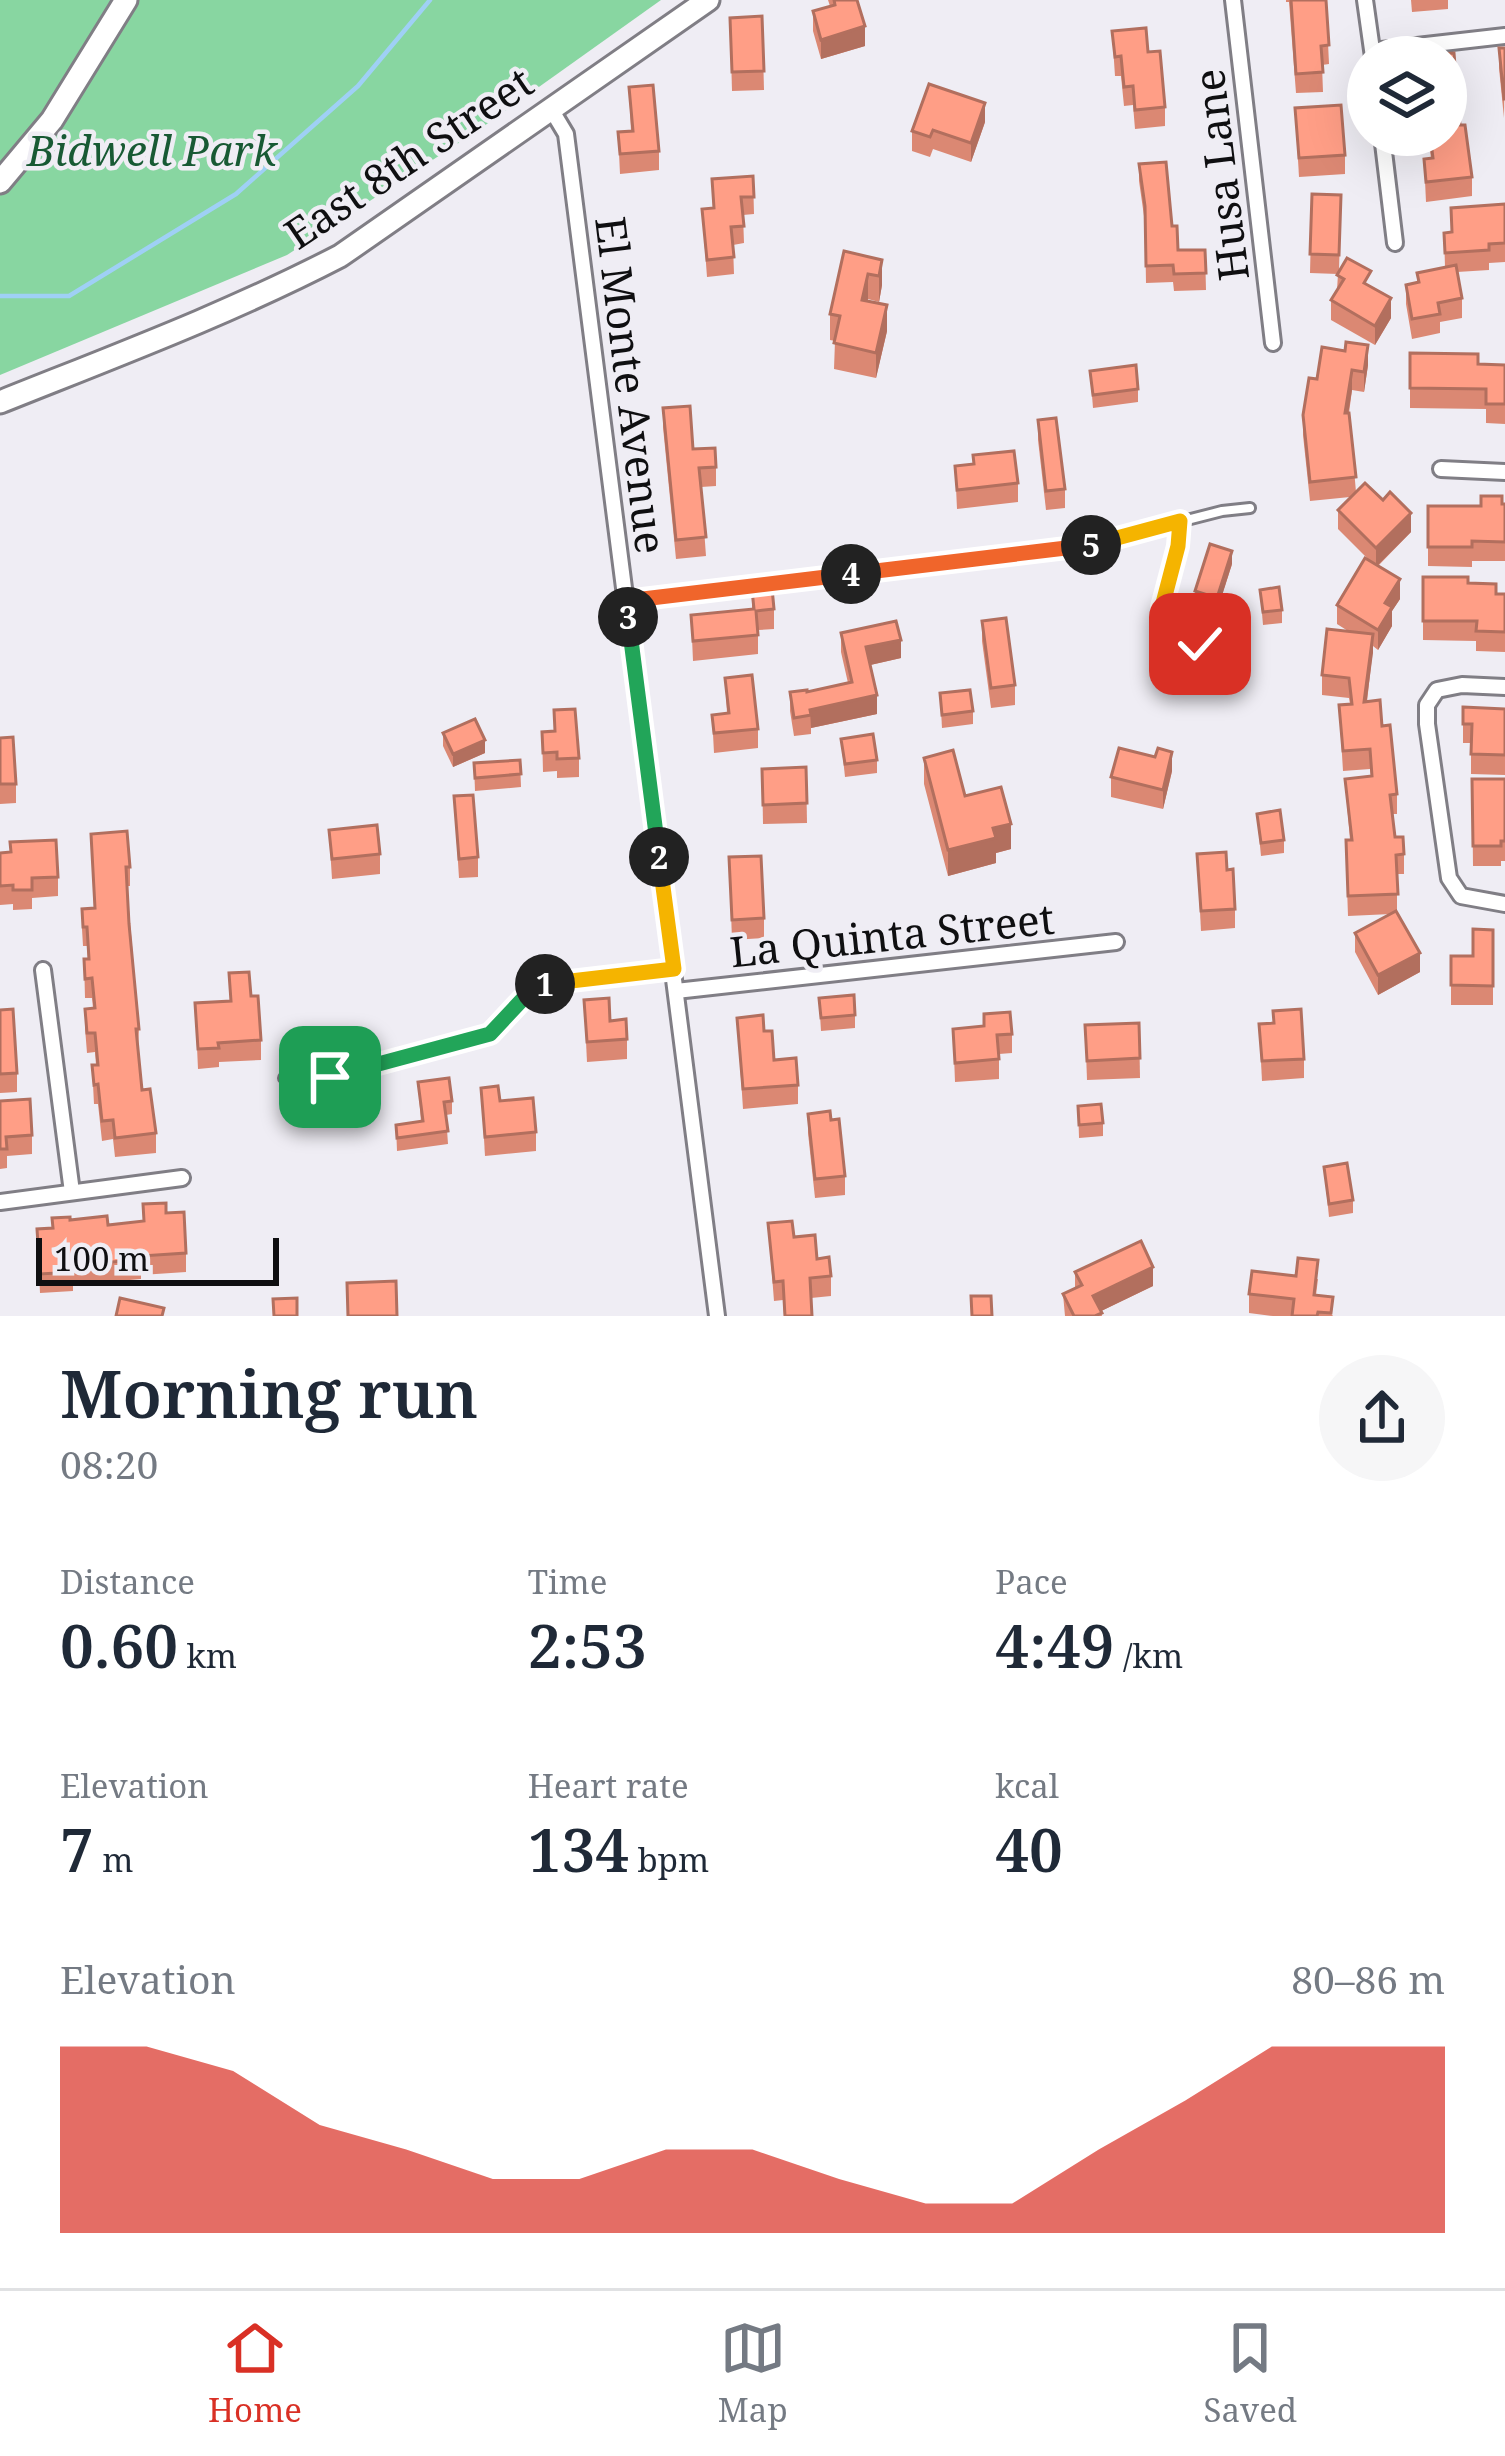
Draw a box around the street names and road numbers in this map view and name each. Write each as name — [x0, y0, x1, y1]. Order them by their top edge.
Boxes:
street label: East 8th Street — [273, 53, 543, 261]
street label: Husa Lane — [1179, 66, 1261, 284]
street label: El Monte Avenue — [583, 213, 681, 557]
street label: La Quinta Street — [727, 889, 1057, 979]

